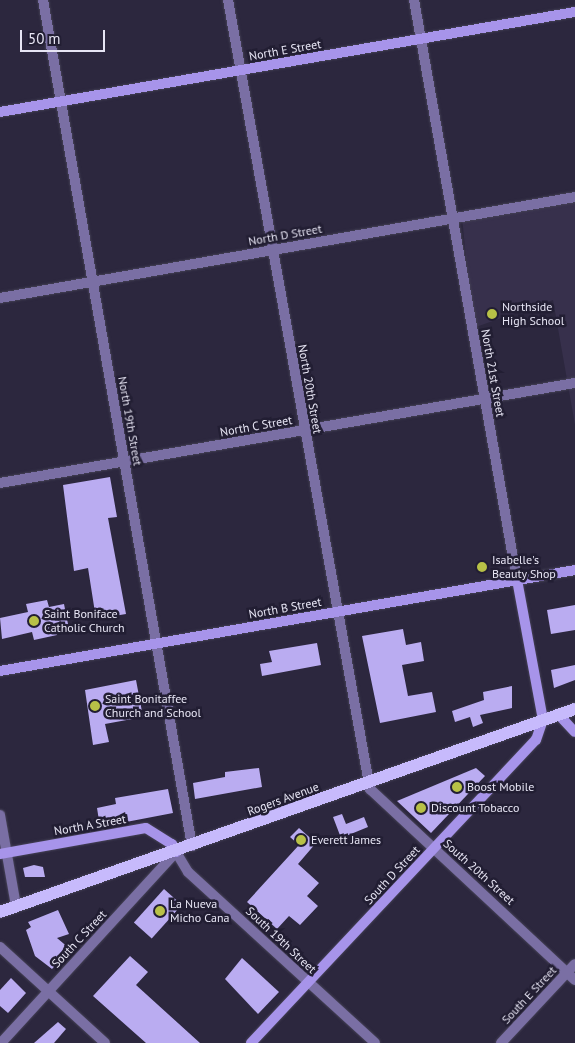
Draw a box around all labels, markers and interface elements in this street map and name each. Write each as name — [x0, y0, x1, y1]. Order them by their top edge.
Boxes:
scale bar — [22, 20, 108, 52]
text: 50 m — [28, 29, 61, 48]
street label: North E Street — [248, 37, 322, 63]
street label: North D Street — [247, 221, 323, 249]
place label: Northside High School — [502, 300, 564, 328]
marker: Northside High School — [486, 308, 498, 320]
street label: North 21st Street — [478, 328, 508, 418]
street label: North 20th Street — [295, 343, 325, 435]
street label: North 19th Street — [115, 375, 145, 467]
street label: North C Street — [219, 413, 293, 439]
place label: Isabelle's Beauty Shop — [492, 553, 556, 581]
marker: Isabelle's Beauty Shop — [476, 561, 488, 573]
street label: North B Street — [247, 595, 323, 621]
place label: Saint Boniface Catholic Church — [44, 607, 125, 635]
marker: Saint Boniface Catholic Church — [28, 615, 40, 627]
place label: Saint Bonitaffee Church and School — [105, 692, 201, 720]
marker: Saint Bonitaffee Church and School — [89, 700, 101, 712]
street label: Rogers Avenue — [245, 779, 321, 819]
place label: Boost Mobile — [467, 780, 534, 794]
marker: Boost Mobile — [451, 781, 463, 793]
place label: Discount Tobacco — [431, 801, 520, 815]
marker: Discount Tobacco — [415, 802, 427, 814]
street label: North A Street — [52, 812, 128, 838]
place label: Everett James — [311, 833, 381, 847]
marker: Everett James — [295, 834, 307, 846]
street label: South 20th Street — [440, 836, 518, 908]
street label: South D Street — [361, 843, 423, 907]
place label: La Nueva Micho Cana — [170, 897, 229, 925]
street label: South 19th Street — [243, 904, 319, 976]
marker: La Nueva Micho Cana — [154, 905, 166, 917]
street label: South C Street — [49, 907, 109, 971]
street label: South E Street — [499, 963, 559, 1027]

